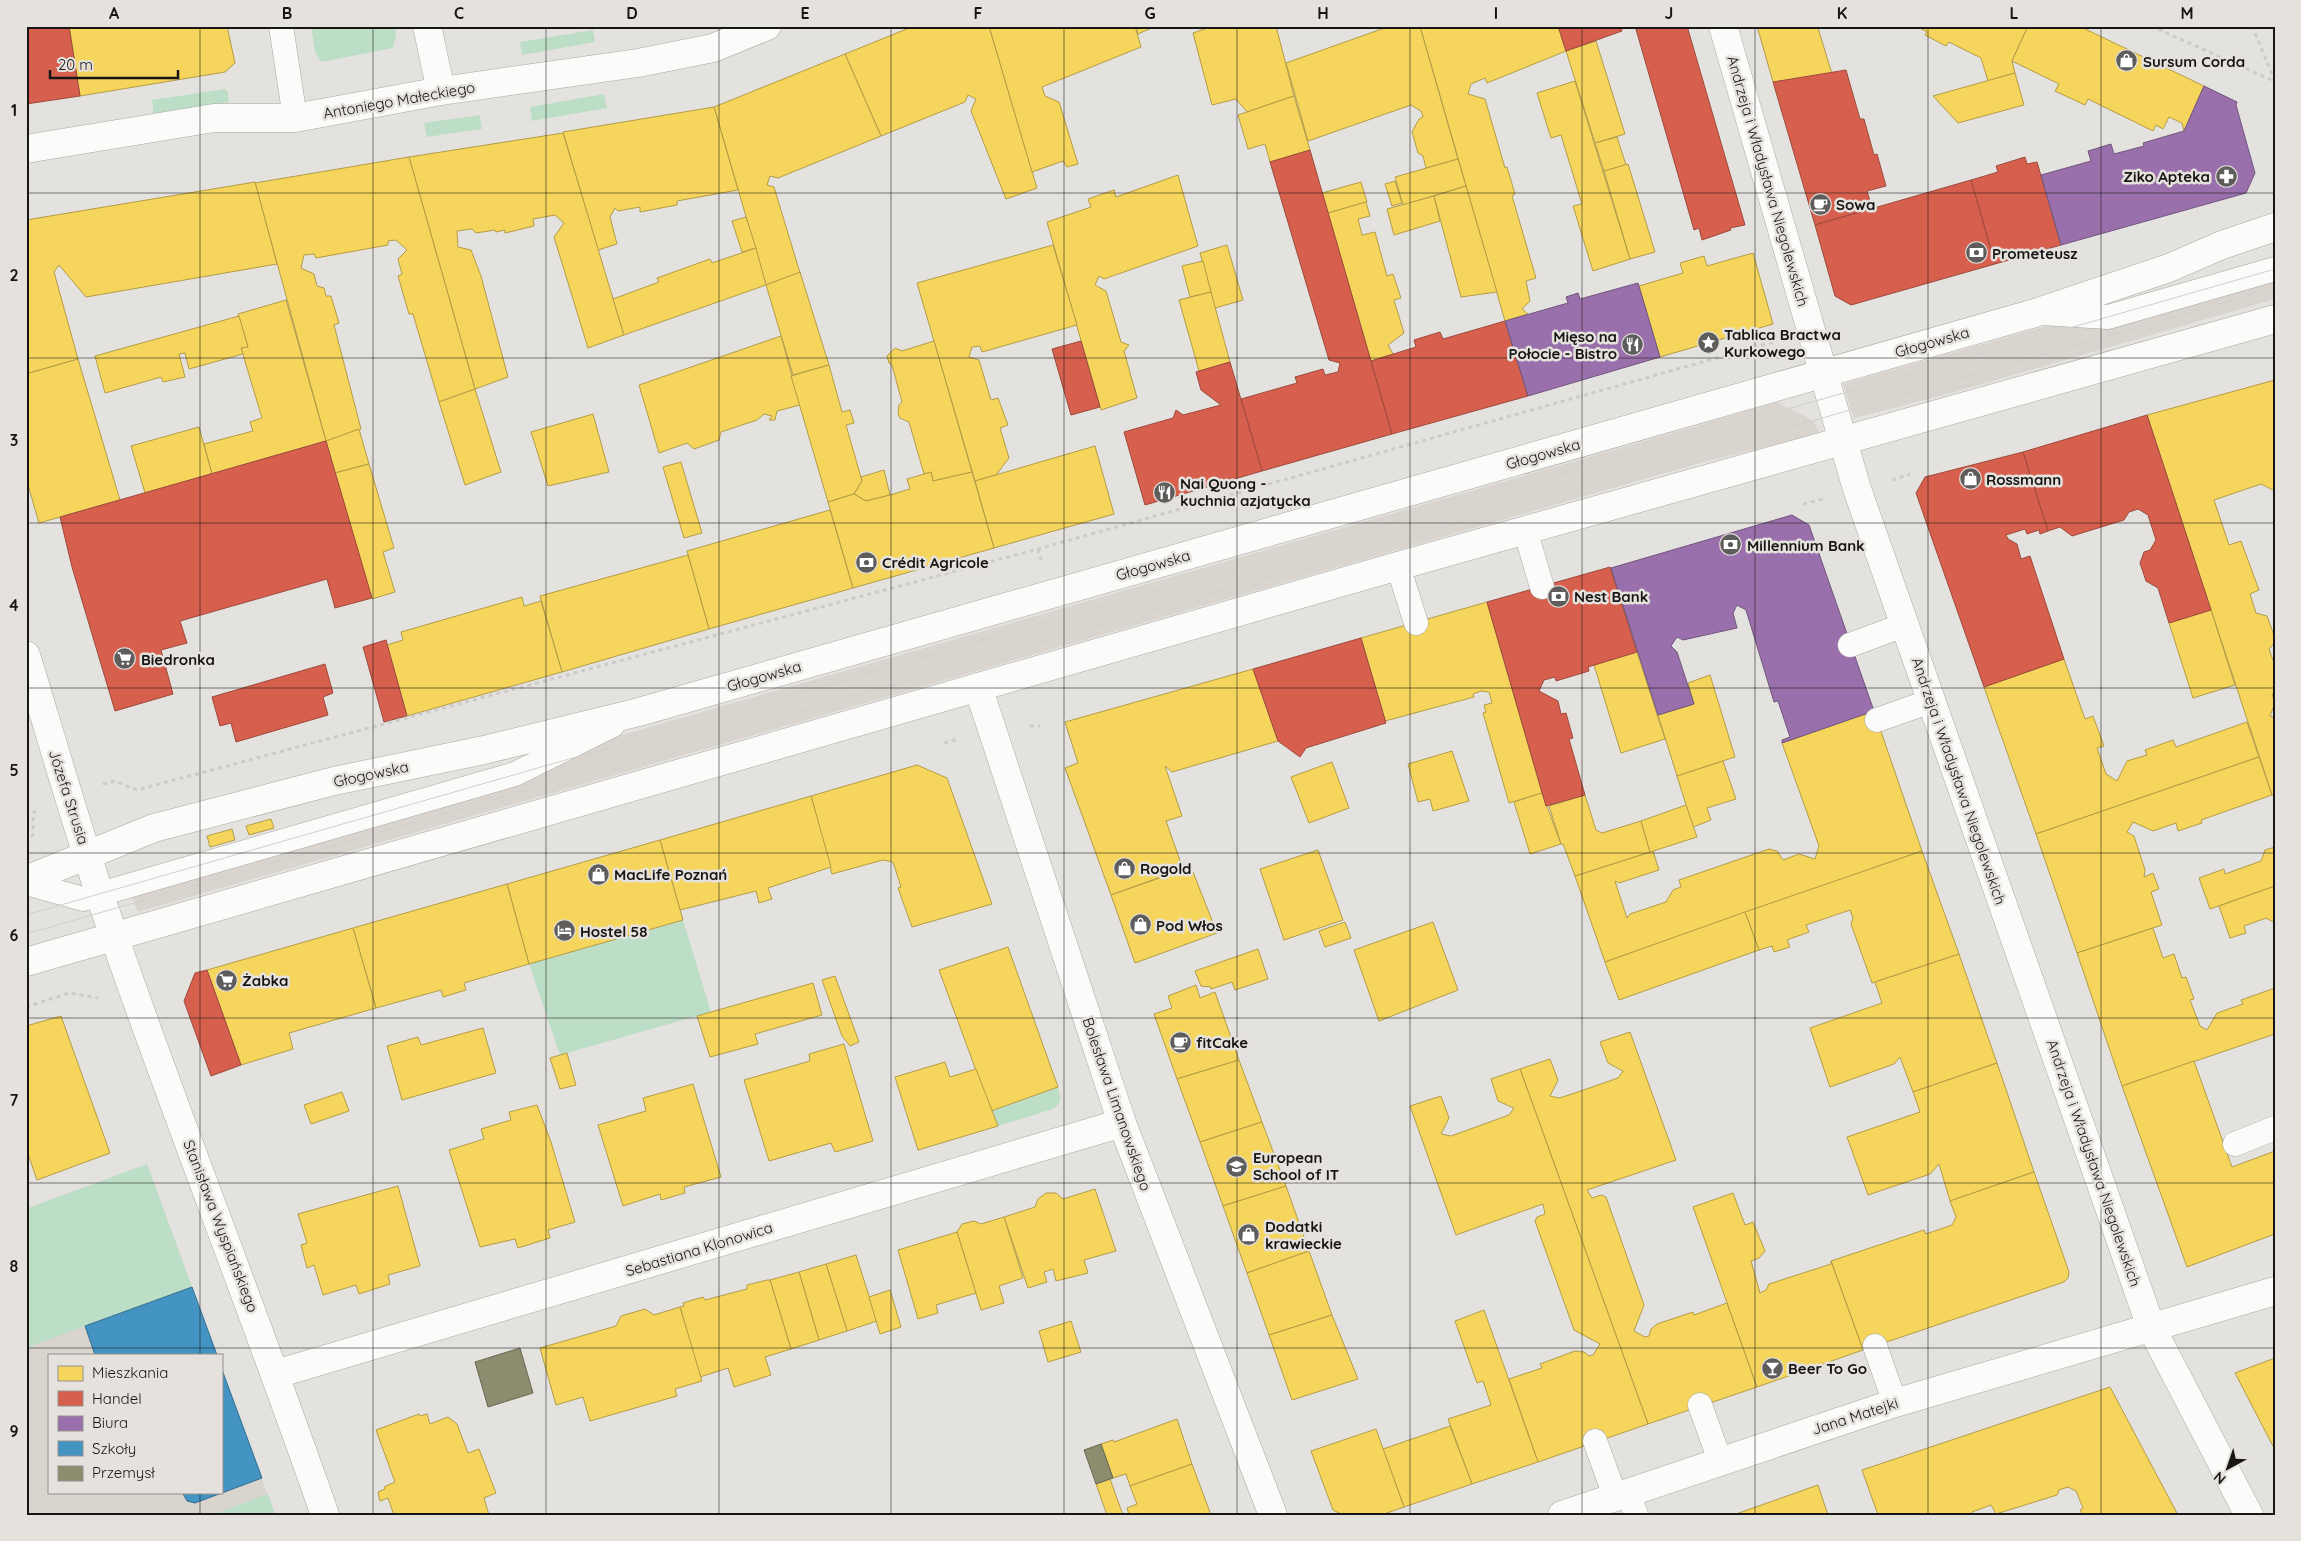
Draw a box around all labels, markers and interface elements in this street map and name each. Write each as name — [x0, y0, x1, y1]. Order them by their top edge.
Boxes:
text: A — [109, 3, 120, 23]
text: B — [282, 3, 292, 23]
text: C — [454, 3, 464, 23]
text: D — [626, 3, 638, 23]
text: E — [800, 3, 810, 23]
text: F — [974, 3, 983, 23]
text: G — [1144, 3, 1156, 23]
text: H — [1317, 3, 1329, 23]
text: I — [1494, 3, 1498, 23]
text: J — [1665, 3, 1673, 23]
text: K — [1837, 3, 1847, 23]
text: L — [2010, 3, 2019, 23]
text: M — [2180, 3, 2194, 23]
scale bar — [50, 48, 178, 80]
shop icon: Sursum Corda — [2115, 49, 2139, 73]
place label: Sursum Corda — [2143, 52, 2245, 71]
street label: Andrzeja i Władysława Niegolewskich — [1723, 53, 1813, 309]
text: 20 m — [58, 55, 93, 74]
street label: Antoniego Małeckiego — [322, 77, 476, 123]
text: 1 — [11, 100, 17, 120]
pharmacy icon: Ziko Apteka — [2214, 164, 2238, 188]
place label: Ziko Apteka — [2123, 167, 2210, 186]
cafe icon: Sowa — [1808, 192, 1832, 216]
place label: Sowa — [1836, 195, 1875, 214]
bank icon: Prometeusz — [1964, 241, 1988, 265]
place label: Prometeusz — [1992, 244, 2077, 263]
text: 2 — [9, 265, 19, 285]
street label: Głogowska — [1893, 322, 1971, 362]
place label: Tablica Bractwa Kurkowego — [1724, 325, 1841, 361]
place label: Mięso na Połocie - Bistro — [1509, 327, 1617, 363]
place icon: Tablica Bractwa Kurkowego — [1696, 331, 1720, 355]
restaurant icon: Mięso na Połocie - Bistro — [1621, 333, 1645, 357]
text: 3 — [10, 430, 18, 450]
street label: Głogowska — [1504, 434, 1582, 474]
shop icon: Rossmann — [1958, 467, 1982, 491]
place label: Rossmann — [1986, 470, 2061, 489]
place label: Nai Quong - kuchnia azjatycka — [1180, 474, 1311, 510]
restaurant icon: Nai Quong - kuchnia azjatycka — [1152, 480, 1176, 504]
bank icon: Millennium Bank — [1719, 533, 1743, 557]
place label: Millennium Bank — [1747, 536, 1865, 555]
street label: Głogowska — [1114, 545, 1192, 585]
bank icon: Crédit Agricole — [854, 550, 878, 574]
place label: Crédit Agricole — [882, 553, 989, 572]
bank icon: Nest Bank — [1546, 584, 1570, 608]
place label: Nest Bank — [1574, 587, 1648, 606]
text: 4 — [9, 595, 19, 615]
supermarket icon: Biedronka — [113, 647, 137, 671]
place label: Biedronka — [141, 650, 215, 669]
street label: Andrzeja i Władysława Niegolewskich — [1908, 655, 2010, 907]
street label: Głogowska — [725, 656, 803, 696]
street label: Józefa Strusia — [45, 747, 93, 847]
street label: Głogowska — [332, 757, 410, 791]
text: 5 — [9, 760, 19, 780]
shop icon: Rogold — [1112, 856, 1136, 880]
place label: Rogold — [1140, 859, 1192, 878]
shop icon: MacLife Poznań — [586, 862, 610, 886]
place label: MacLife Poznań — [614, 865, 727, 884]
shop icon: Pod Włos — [1128, 913, 1152, 937]
place label: Pod Włos — [1156, 916, 1223, 935]
hotel icon: Hostel 58 — [552, 919, 576, 943]
place label: Hostel 58 — [580, 922, 647, 941]
text: 6 — [10, 925, 19, 945]
supermarket icon: Żabka — [214, 968, 238, 992]
place label: Żabka — [242, 971, 288, 990]
street label: Bolesława Limanowskiego — [1078, 1015, 1156, 1193]
cafe icon: fitCake — [1168, 1030, 1192, 1054]
place label: fitCake — [1196, 1033, 1248, 1052]
street label: Andrzeja i Władysława Niegolewskich — [2043, 1037, 2145, 1289]
text: 7 — [10, 1090, 19, 1110]
street label: Stanisława Wyspiańskiego — [179, 1137, 263, 1315]
place label: European School of IT — [1253, 1148, 1339, 1184]
school or university icon: European School of IT — [1225, 1154, 1249, 1178]
place label: Dodatki krawieckie — [1265, 1217, 1342, 1253]
street label: Sebastiana Klonowica — [623, 1218, 775, 1280]
shop icon: Dodatki krawieckie — [1237, 1223, 1261, 1247]
text: 8 — [10, 1256, 19, 1276]
legend — [48, 1354, 222, 1494]
bar icon: Beer To Go — [1760, 1356, 1784, 1380]
place label: Beer To Go — [1788, 1359, 1867, 1378]
text: Mieszkania — [92, 1363, 168, 1382]
text: Handel — [92, 1389, 142, 1408]
street label: Jana Matejki — [1809, 1393, 1901, 1439]
text: Biura — [92, 1413, 128, 1432]
text: 9 — [9, 1421, 19, 1441]
text: Szkoły — [92, 1439, 136, 1458]
north arrow — [2204, 1444, 2254, 1494]
text: Przemysł — [92, 1463, 155, 1482]
text: N — [2210, 1468, 2229, 1488]

